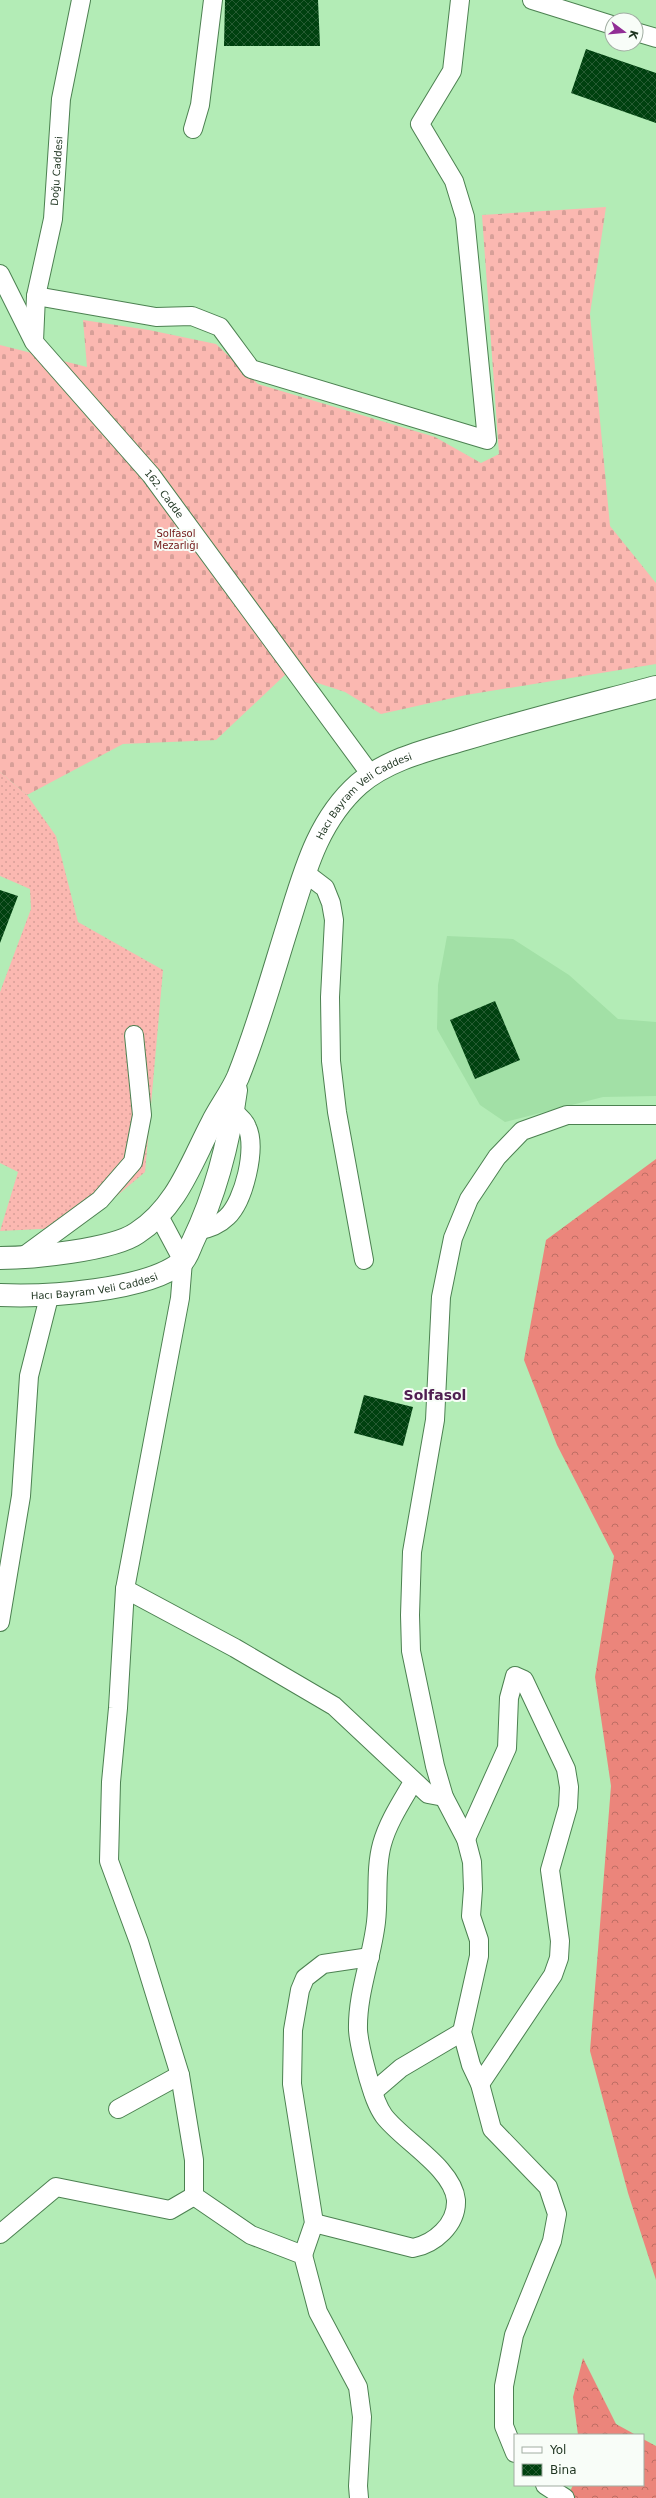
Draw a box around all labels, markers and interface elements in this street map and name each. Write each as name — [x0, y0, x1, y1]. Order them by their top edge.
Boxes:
north arrow — [604, 12, 644, 52]
text: K — [626, 29, 641, 41]
street label: Doğu Caddesi — [49, 136, 65, 206]
street label: 162. Cadde — [143, 467, 186, 520]
park label: Solfasol Mezarlığı — [154, 528, 198, 551]
street label: Hacı Bayram Veli Caddesi — [314, 751, 413, 841]
street label: Hacı Bayram Veli Caddesi — [31, 1271, 159, 1301]
district label: Solfasol — [404, 1387, 466, 1403]
legend — [514, 2434, 644, 2486]
text: Yol — [549, 2443, 566, 2457]
text: Bina — [550, 2463, 577, 2477]

